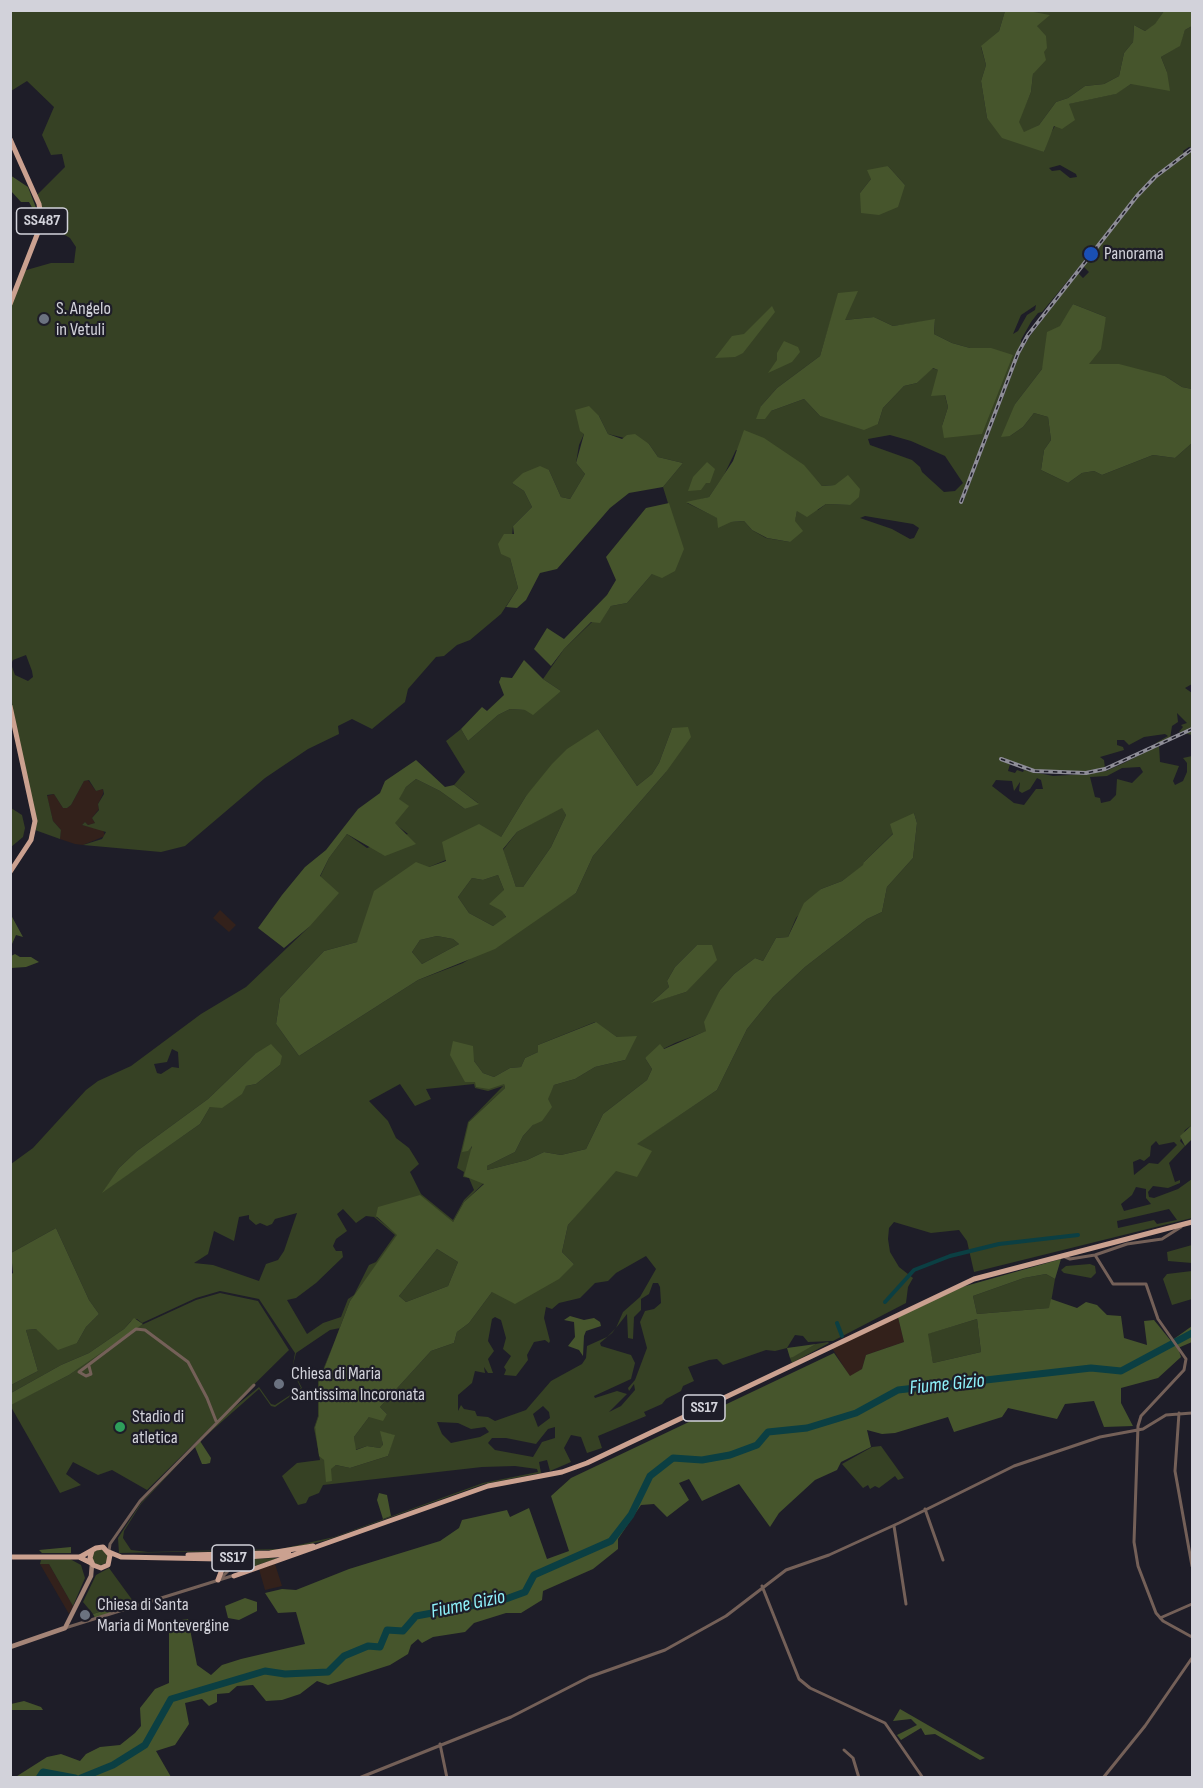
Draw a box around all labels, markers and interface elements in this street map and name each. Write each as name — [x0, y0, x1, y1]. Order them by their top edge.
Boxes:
road number: SS487 — [16, 208, 68, 234]
place label: Panorama — [1104, 243, 1164, 265]
marker: Panorama — [1082, 245, 1100, 263]
place label: S. Angelo in Vetuli — [56, 298, 111, 340]
marker: S. Angelo in Vetuli — [37, 312, 51, 326]
place label: Chiesa di Maria Santissima Incoronata — [291, 1363, 425, 1406]
water label: Fiume Gizio — [908, 1369, 986, 1401]
marker: Chiesa di Maria Santissima Incoronata — [272, 1377, 286, 1391]
road number: SS17 — [683, 1395, 725, 1421]
place label: Stadio di atletica — [132, 1406, 184, 1448]
marker: Stadio di atletica — [113, 1420, 127, 1434]
road number: SS17 — [212, 1545, 254, 1571]
water label: Fiume Gizio — [429, 1585, 507, 1625]
place label: Chiesa di Santa Maria di Montevergine — [97, 1594, 229, 1636]
marker: Chiesa di Santa Maria di Montevergine — [78, 1608, 92, 1622]

